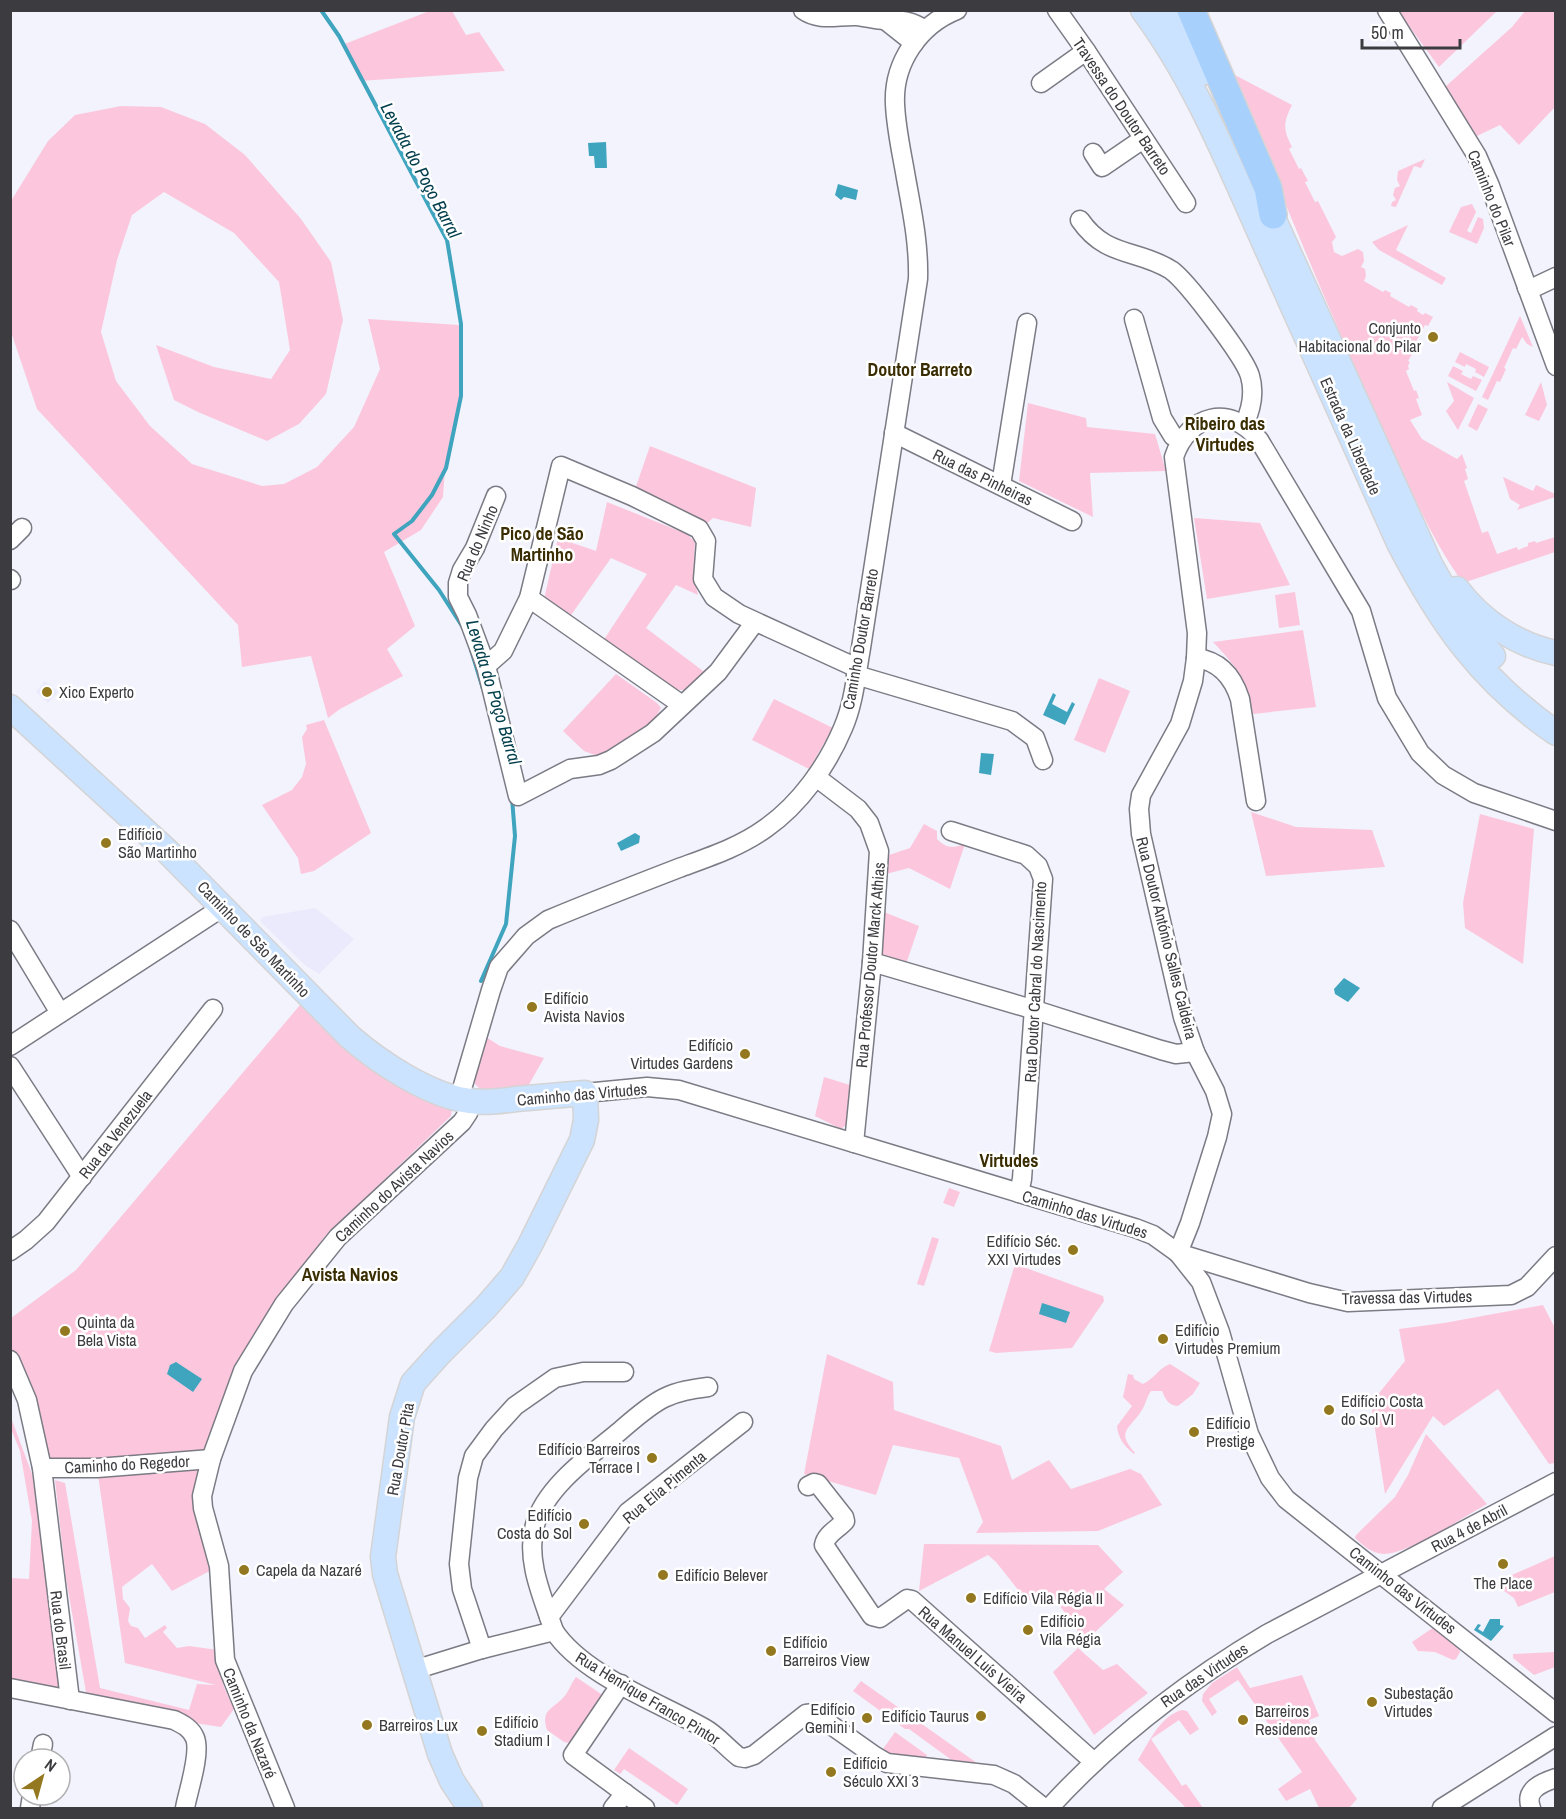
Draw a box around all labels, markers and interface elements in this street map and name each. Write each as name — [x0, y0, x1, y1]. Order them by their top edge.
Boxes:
scale bar — [1362, 12, 1460, 50]
text: 50 m — [1371, 20, 1404, 45]
street label: Travessa do Doutor Barreto — [1068, 33, 1176, 179]
water label: Levada do Poço Barral — [375, 98, 468, 243]
street label: Caminho do Pilar — [1463, 147, 1522, 250]
place label: Conjunto Habitacional do Pilar — [1298, 317, 1422, 357]
marker: Conjunto Habitacional do Pilar — [1426, 330, 1440, 344]
district label: Doutor Barreto — [868, 357, 972, 382]
street label: Estrada da Liberdade — [1315, 374, 1387, 498]
district label: Ribeiro das Virtudes — [1185, 411, 1265, 457]
street label: Rua das Pinheiras — [929, 443, 1037, 511]
street label: Rua do Ninho — [451, 501, 503, 585]
district label: Pico de São Martinho — [500, 521, 584, 567]
street label: Caminho Doutor Barreto — [837, 567, 883, 711]
water label: Levada do Poço Barral — [460, 617, 528, 768]
place label: Xico Experto — [59, 681, 134, 703]
marker: Xico Experto — [40, 685, 54, 699]
place label: Edifício São Martinho — [118, 823, 197, 863]
street label: Rua Doutor António Salles Caldeira — [1131, 834, 1203, 1042]
marker: Edifício São Martinho — [99, 836, 113, 850]
street label: Rua Professor Doutor Marck Athias — [850, 861, 890, 1069]
street label: Caminho de São Martinho — [193, 876, 315, 1002]
street label: Rua Doutor Cabral do Nascimento — [1019, 881, 1051, 1083]
place label: Edifício Avista Navios — [543, 987, 625, 1027]
marker: Edifício Avista Navios — [525, 1000, 539, 1014]
place label: Edifício Virtudes Gardens — [630, 1034, 733, 1074]
marker: Edifício Virtudes Gardens — [738, 1047, 752, 1061]
street label: Caminho das Virtudes — [516, 1077, 648, 1111]
street label: Rua da Venezuela — [73, 1084, 157, 1183]
street label: Caminho do Avista Navios — [330, 1125, 458, 1247]
district label: Virtudes — [980, 1148, 1038, 1173]
street label: Caminho das Virtudes — [1019, 1184, 1151, 1244]
place label: Edifício Séc. XXI Virtudes — [987, 1230, 1061, 1270]
marker: Edifício Séc. XXI Virtudes — [1066, 1243, 1080, 1257]
district label: Avista Navios — [302, 1262, 398, 1287]
street label: Travessa das Virtudes — [1342, 1285, 1472, 1309]
place label: Quinta da Bela Vista — [77, 1311, 137, 1351]
place label: Edifício Virtudes Premium — [1175, 1319, 1281, 1359]
marker: Quinta da Bela Vista — [58, 1324, 72, 1338]
marker: Edifício Virtudes Premium — [1156, 1332, 1170, 1346]
place label: Edifício Costa do Sol VI — [1341, 1390, 1424, 1430]
street label: Rua Doutor Pita — [381, 1400, 419, 1497]
marker: Edifício Costa do Sol VI — [1322, 1403, 1336, 1417]
place label: Edifício Prestige — [1206, 1412, 1255, 1452]
marker: Edifício Prestige — [1187, 1425, 1201, 1439]
place label: Edifício Barreiros Terrace I — [538, 1438, 640, 1478]
street label: Rua Elia Pimenta — [618, 1445, 711, 1528]
street label: Caminho do Regedor — [64, 1450, 191, 1478]
marker: Edifício Barreiros Terrace I — [645, 1451, 659, 1465]
street label: Rua 4 de Abril — [1427, 1499, 1511, 1557]
place label: Edifício Costa do Sol — [497, 1504, 572, 1544]
marker: Edifício Costa do Sol — [577, 1517, 591, 1531]
street label: Caminho das Virtudes — [1345, 1541, 1461, 1639]
marker: The Place — [1496, 1557, 1510, 1571]
place label: Capela da Nazaré — [256, 1559, 362, 1581]
marker: Capela da Nazaré — [237, 1563, 251, 1577]
place label: Edifício Belever — [675, 1564, 768, 1586]
marker: Edifício Belever — [656, 1568, 670, 1582]
place label: The Place — [1473, 1572, 1533, 1594]
place label: Edifício Vila Régia II — [983, 1587, 1103, 1609]
street label: Rua do Brasil — [45, 1589, 77, 1671]
marker: Edifício Vila Régia II — [964, 1591, 978, 1605]
street label: Rua Manuel Luís Vieira — [914, 1601, 1033, 1708]
place label: Edifício Vila Régia — [1040, 1610, 1102, 1650]
marker: Edifício Vila Régia — [1021, 1623, 1035, 1637]
place label: Edifício Barreiros View — [783, 1631, 870, 1671]
street label: Rua das Virtudes — [1156, 1638, 1252, 1712]
marker: Edifício Barreiros View — [764, 1644, 778, 1658]
street label: Rua Henrique Franco Pintor — [572, 1646, 725, 1750]
street label: Caminho da Nazaré — [218, 1664, 282, 1782]
place label: Subestação Virtudes — [1384, 1682, 1453, 1722]
marker: Subestação Virtudes — [1365, 1695, 1379, 1709]
place label: Edifício Gemini I — [805, 1698, 855, 1738]
place label: Barreiros Residence — [1255, 1700, 1318, 1740]
place label: Edifício Taurus — [881, 1705, 969, 1727]
marker: Edifício Taurus — [974, 1709, 988, 1723]
place label: Edifício Stadium I — [494, 1711, 550, 1751]
marker: Edifício Gemini I — [860, 1711, 874, 1725]
marker: Barreiros Residence — [1236, 1713, 1250, 1727]
place label: Barreiros Lux — [379, 1714, 458, 1736]
marker: Barreiros Lux — [360, 1718, 374, 1732]
marker: Edifício Stadium I — [475, 1724, 489, 1738]
north arrow — [12, 1747, 72, 1807]
place label: Edifício Século XXI 3 — [843, 1752, 919, 1792]
text: N — [41, 1753, 61, 1777]
marker: Edifício Século XXI 3 — [824, 1765, 838, 1779]

